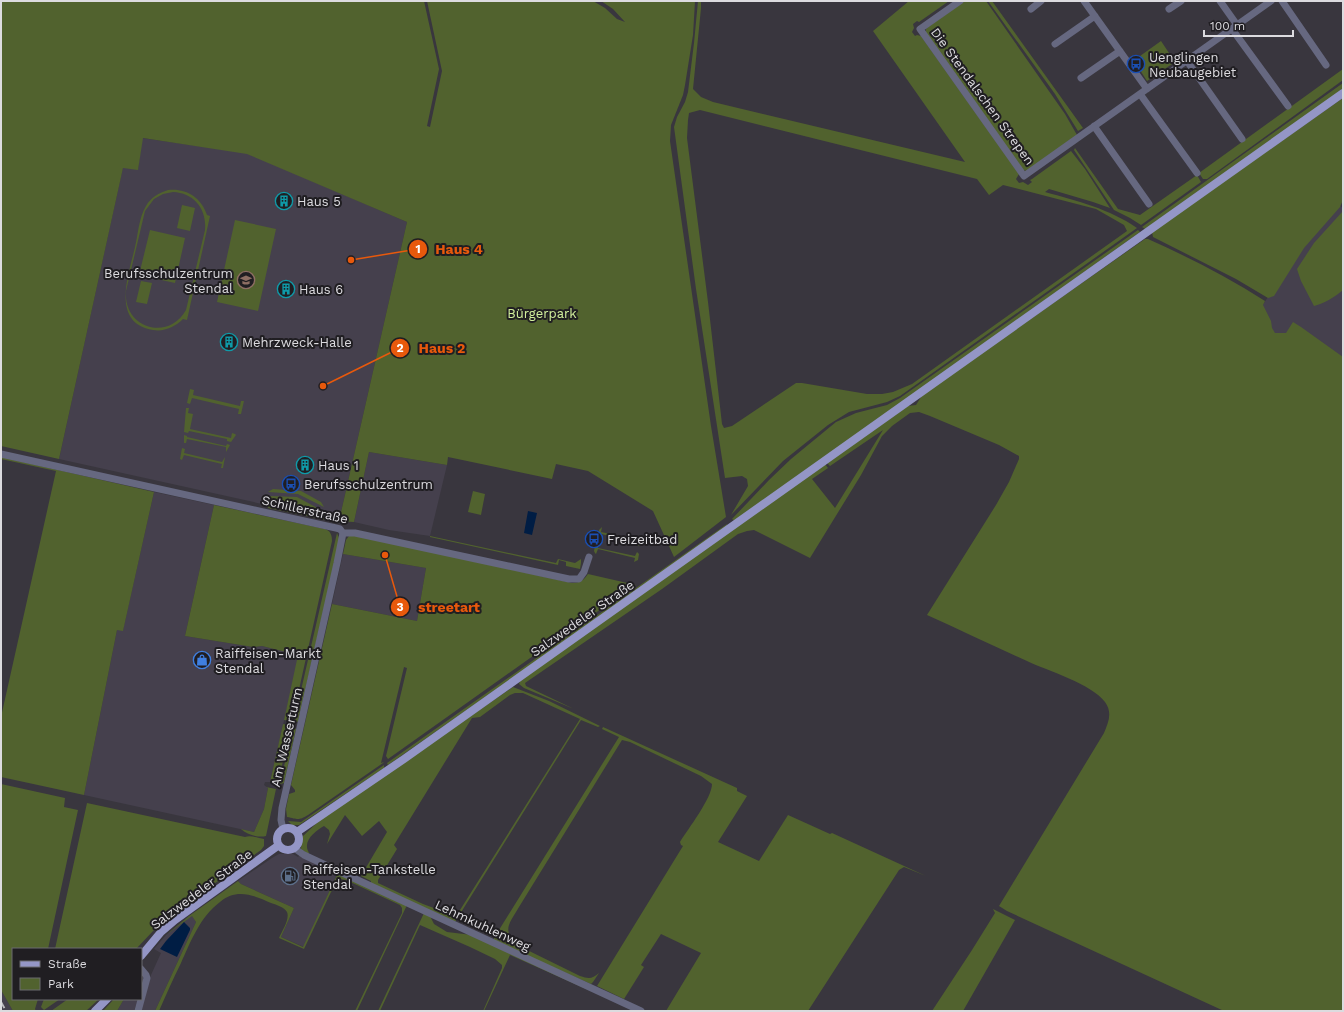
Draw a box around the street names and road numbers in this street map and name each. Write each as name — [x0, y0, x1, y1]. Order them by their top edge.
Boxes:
street label: Die Stendalschen Strepen — [928, 25, 1037, 168]
street label: Schillerstraße — [260, 492, 349, 527]
street label: Salzwedeler Straße — [528, 577, 637, 660]
street label: Am Wasserturm — [268, 686, 305, 788]
street label: Salzwedeler Straße — [148, 846, 255, 932]
street label: Lehmkuhlenweg — [433, 897, 533, 954]

